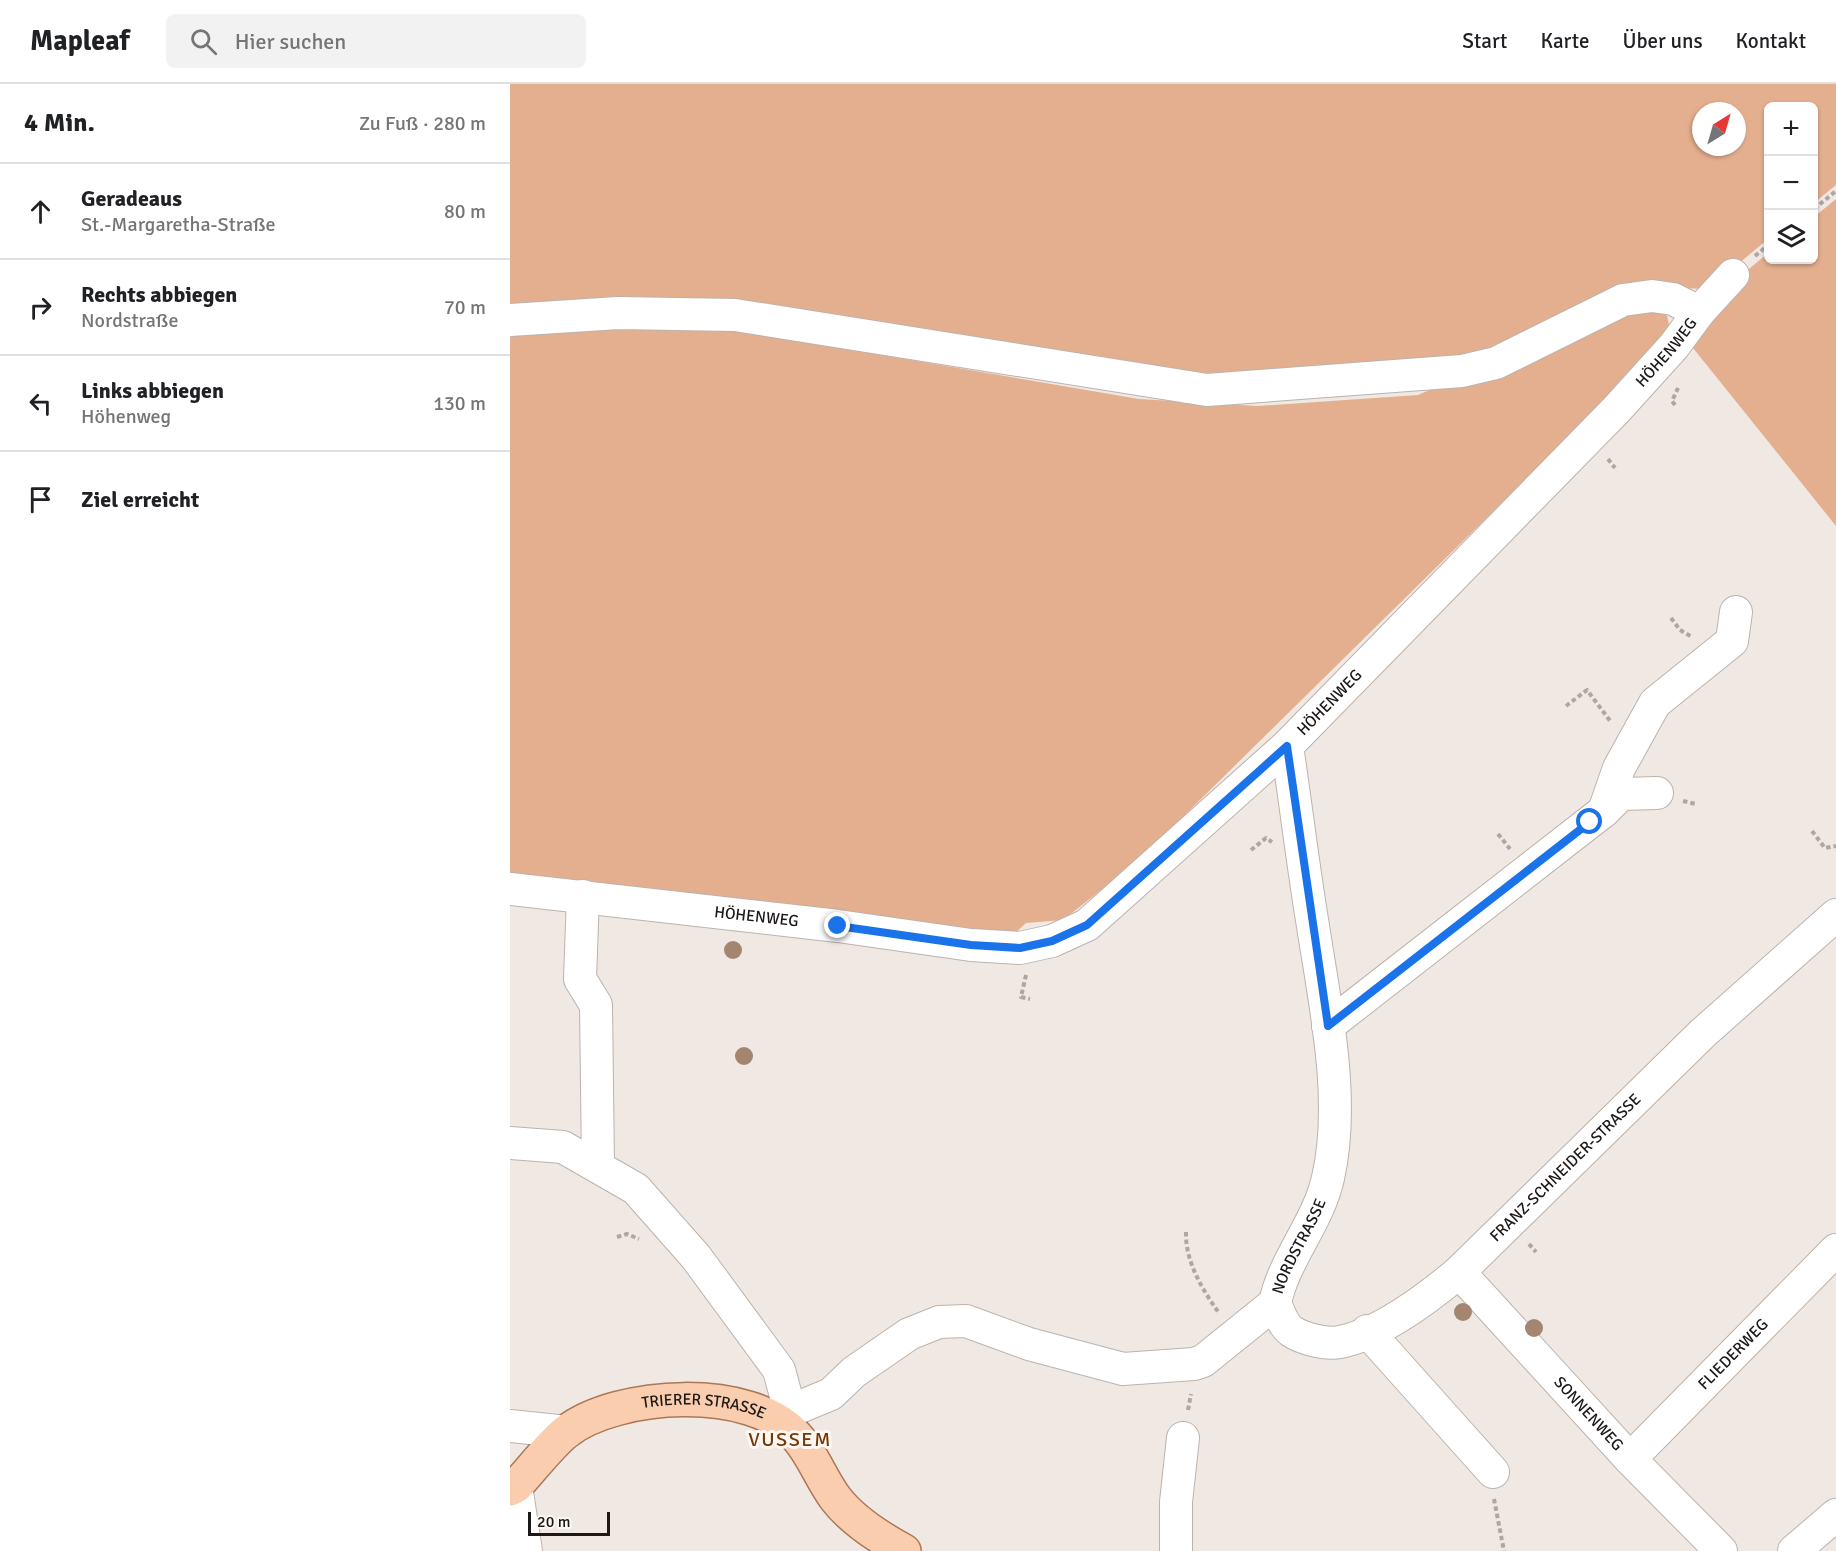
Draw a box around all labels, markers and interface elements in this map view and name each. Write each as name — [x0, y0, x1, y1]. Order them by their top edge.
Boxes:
search box — [166, 14, 586, 68]
text: Mapleaf — [30, 24, 130, 58]
icon: search — [187, 25, 220, 58]
text: Hier suchen — [235, 28, 346, 55]
text: Start — [1462, 28, 1507, 54]
text: Karte — [1540, 28, 1589, 54]
text: Über uns — [1622, 28, 1703, 54]
text: Kontakt — [1736, 28, 1806, 54]
north arrow — [1692, 102, 1746, 156]
map controls — [1764, 102, 1818, 264]
button: + — [1764, 102, 1818, 156]
text: 4 Min. — [24, 107, 95, 139]
text: Zu Fuß · 280 m — [359, 111, 486, 136]
button: − — [1764, 156, 1818, 210]
text: Geradeaus — [81, 185, 182, 212]
icon: ahead — [24, 195, 57, 228]
text: 80 m — [444, 199, 486, 224]
button: layers — [1764, 210, 1818, 264]
text: St.-Margaretha-Straße — [81, 212, 276, 237]
text: Rechts abbiegen — [81, 281, 237, 308]
icon: right — [24, 291, 57, 324]
text: 70 m — [444, 295, 486, 320]
text: Nordstraße — [81, 308, 178, 333]
street label: HÖHENWEG — [1632, 314, 1701, 391]
text: Links abbiegen — [81, 377, 224, 404]
icon: left — [24, 387, 57, 420]
text: 130 m — [433, 391, 486, 416]
text: Höhenweg — [81, 404, 171, 429]
icon: arrive — [24, 483, 57, 516]
text: Ziel erreicht — [81, 486, 199, 513]
street label: HÖHENWEG — [1293, 665, 1366, 740]
route start — [1576, 808, 1602, 834]
street label: HÖHENWEG — [713, 902, 800, 931]
route end — [824, 912, 850, 938]
street label: FRANZ-SCHNEIDER-STRASSE — [1486, 1089, 1645, 1246]
street label: NORDSTRASSE — [1268, 1196, 1331, 1297]
street label: FLIEDERWEG — [1694, 1314, 1773, 1394]
street label: SONNENWEG — [1549, 1372, 1628, 1455]
street label: TRIERER STRASSE — [640, 1390, 769, 1424]
district label: VUSSEM — [748, 1427, 832, 1452]
scale bar — [528, 1509, 610, 1536]
text: 20 m — [537, 1512, 571, 1532]

